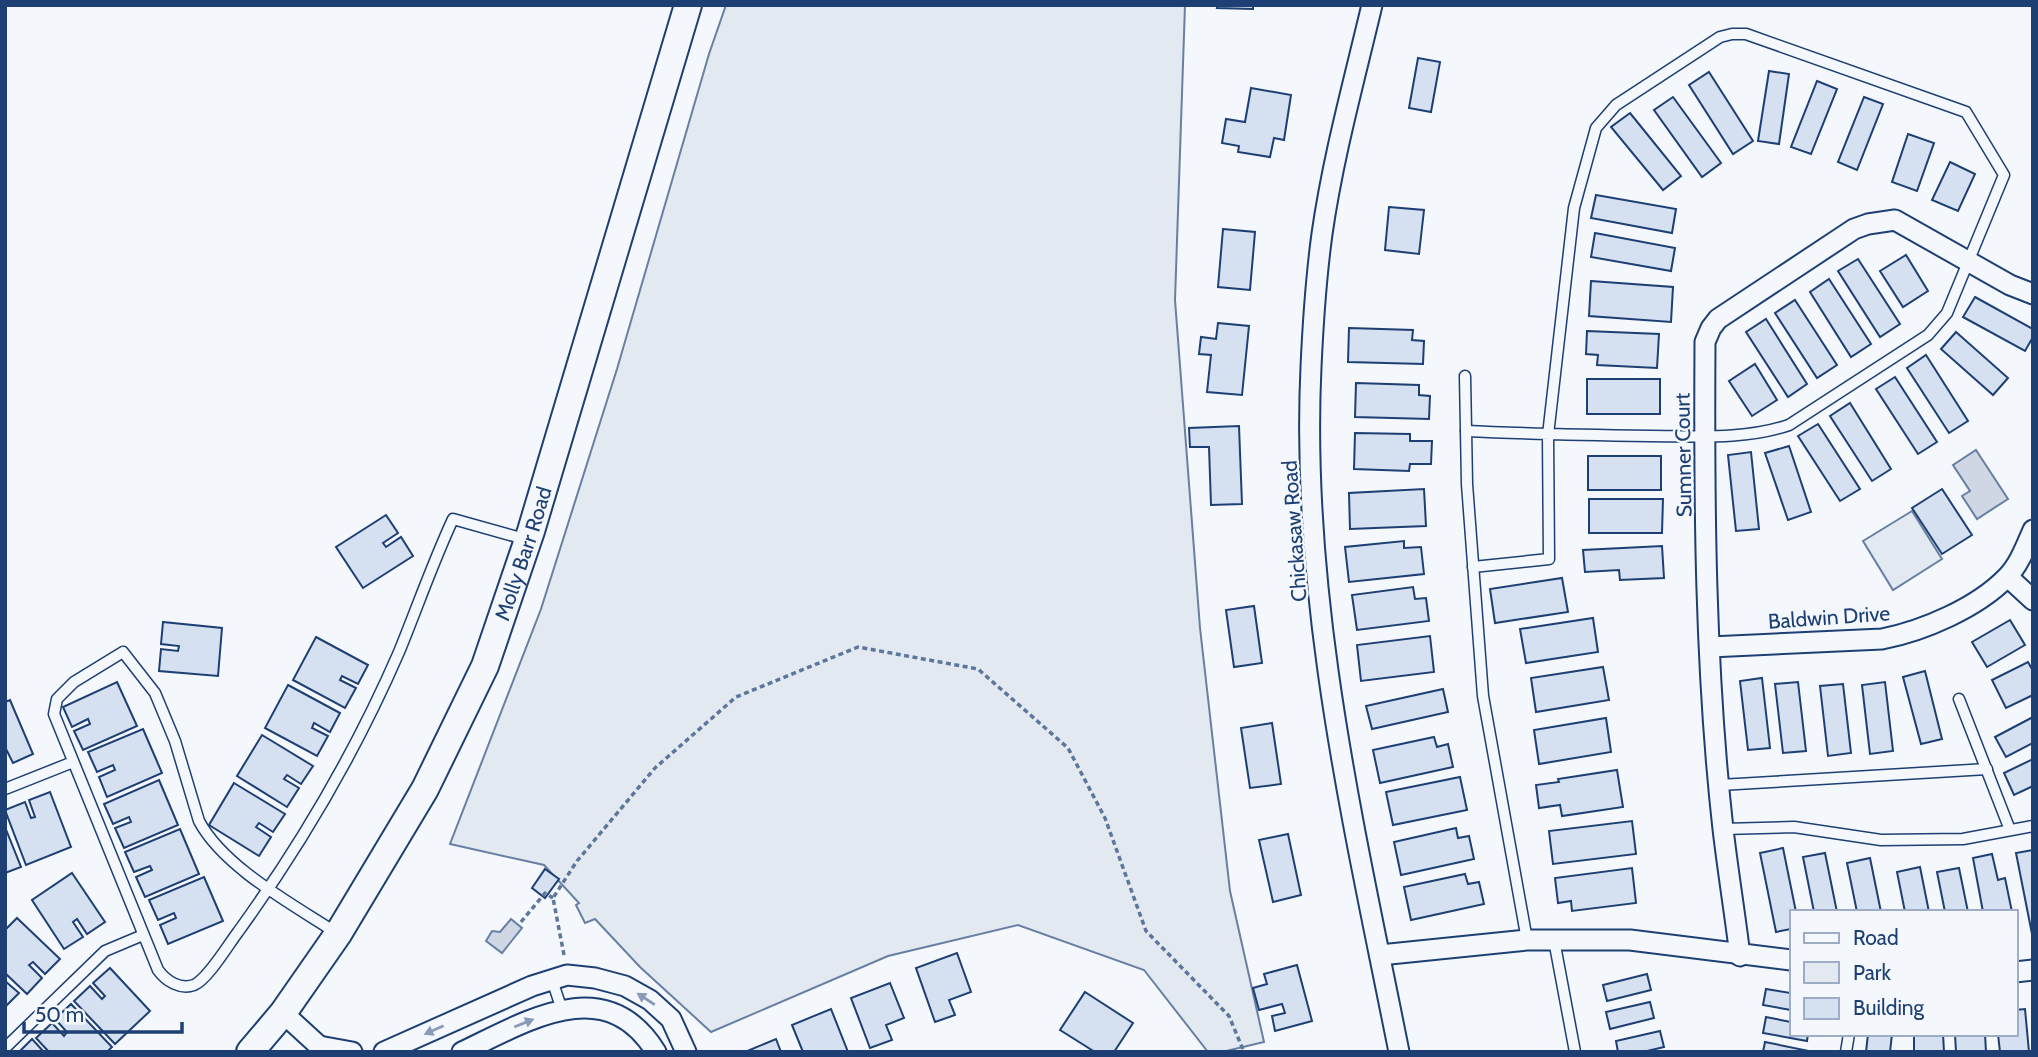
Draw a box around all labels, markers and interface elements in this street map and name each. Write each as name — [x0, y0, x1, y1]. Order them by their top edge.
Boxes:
street label: Sumner Court — [1669, 393, 1697, 517]
street label: Chickasaw Road — [1277, 459, 1311, 603]
street label: Molly Barr Road — [489, 483, 556, 624]
street label: Baldwin Drive — [1767, 600, 1891, 634]
legend — [1790, 910, 2017, 1036]
text: Road — [1853, 925, 1899, 950]
text: Park — [1853, 960, 1891, 985]
scale bar — [24, 990, 182, 1034]
one-way arrow — [636, 992, 656, 1005]
text: Building — [1853, 995, 1925, 1020]
text: 50 m — [35, 1002, 84, 1027]
one-way arrow — [513, 1018, 534, 1029]
one-way arrow — [424, 1025, 445, 1036]

